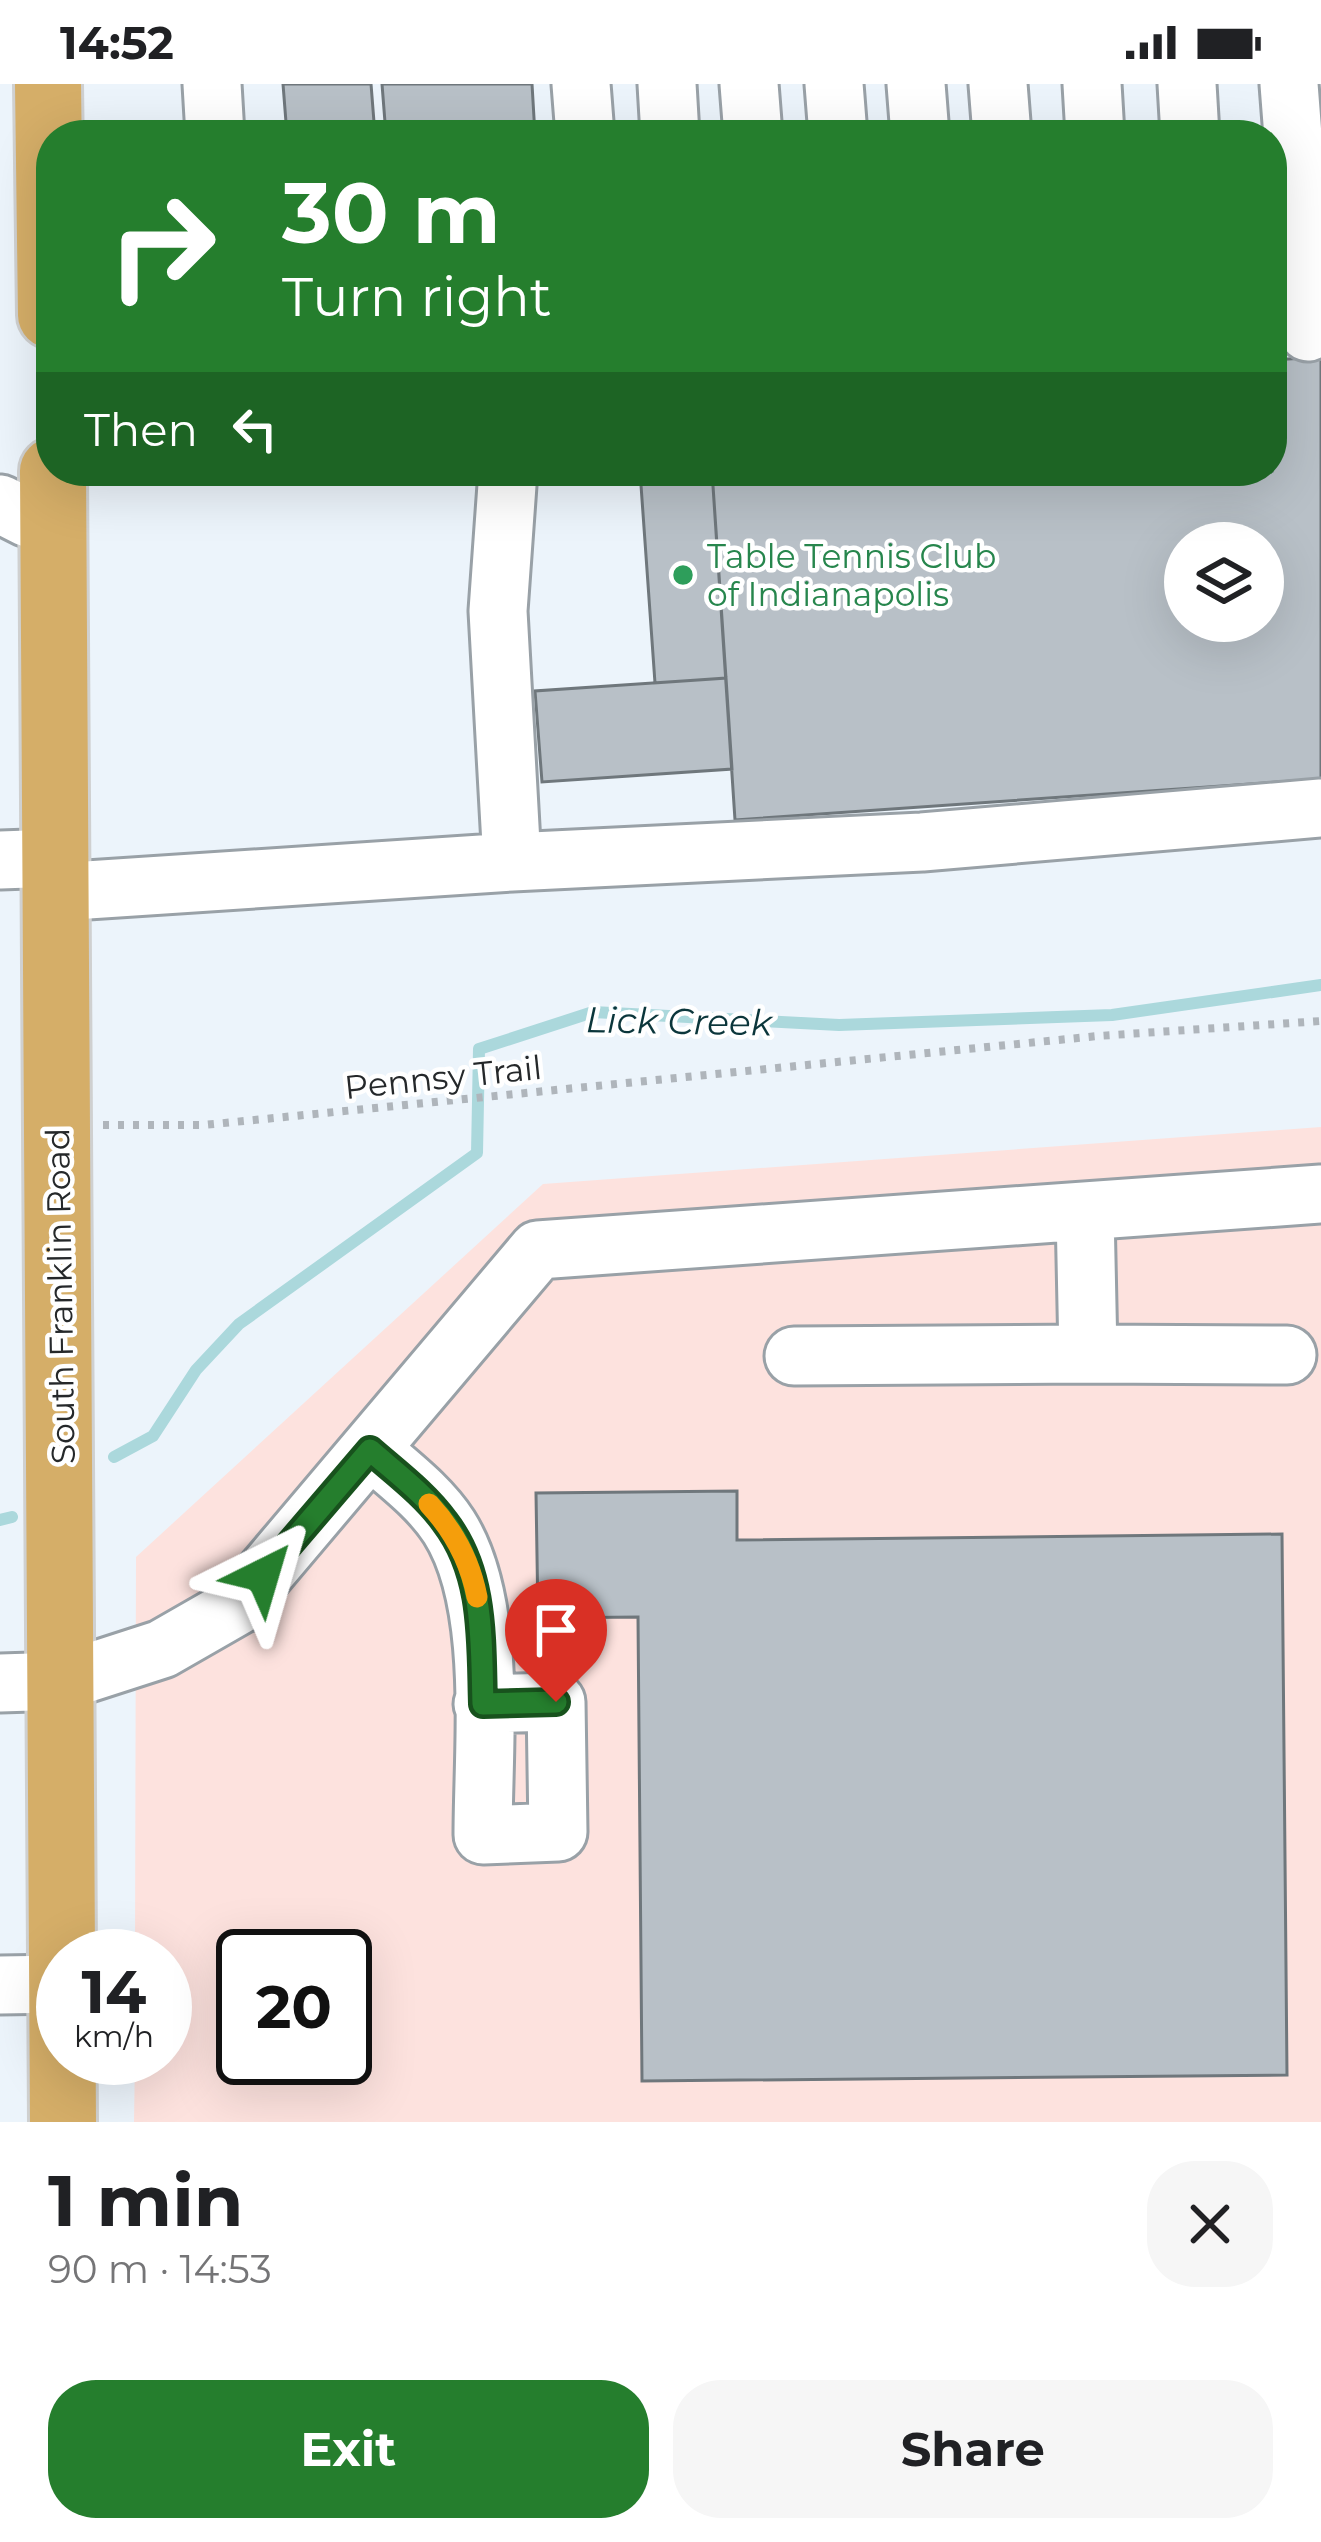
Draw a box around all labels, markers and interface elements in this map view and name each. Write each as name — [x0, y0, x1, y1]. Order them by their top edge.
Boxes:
text: 14:52 — [60, 15, 174, 70]
text: 30 m — [282, 162, 501, 264]
icon: right — [84, 168, 240, 324]
text: Turn right — [282, 264, 552, 330]
icon: left — [222, 396, 288, 462]
text: Then — [84, 402, 198, 457]
map controls — [1164, 522, 1284, 642]
button: layers — [1164, 522, 1284, 642]
place label: Table Tennis Club of Indianapolis — [707, 536, 996, 614]
marker: Table Tennis Club of Indianapolis — [670, 562, 696, 588]
water label: Lick Creek — [585, 997, 774, 1045]
street label: Pennsy Trail — [342, 1047, 544, 1107]
street label: South Franklin Road — [37, 1127, 83, 1465]
position arrow — [200, 1512, 326, 1638]
pin — [505, 1579, 607, 1702]
icon: arrive — [523, 1597, 589, 1663]
speed limit sign: 20 — [216, 1929, 372, 2085]
text: 14 — [82, 1955, 146, 2028]
text: km/h — [74, 2018, 154, 2055]
text: 1 min — [48, 2156, 244, 2244]
button: close — [1147, 2161, 1273, 2287]
text: 90 m · 14:53 — [48, 2245, 272, 2293]
button: Exit — [48, 2380, 649, 2518]
button: Share — [673, 2380, 1273, 2518]

